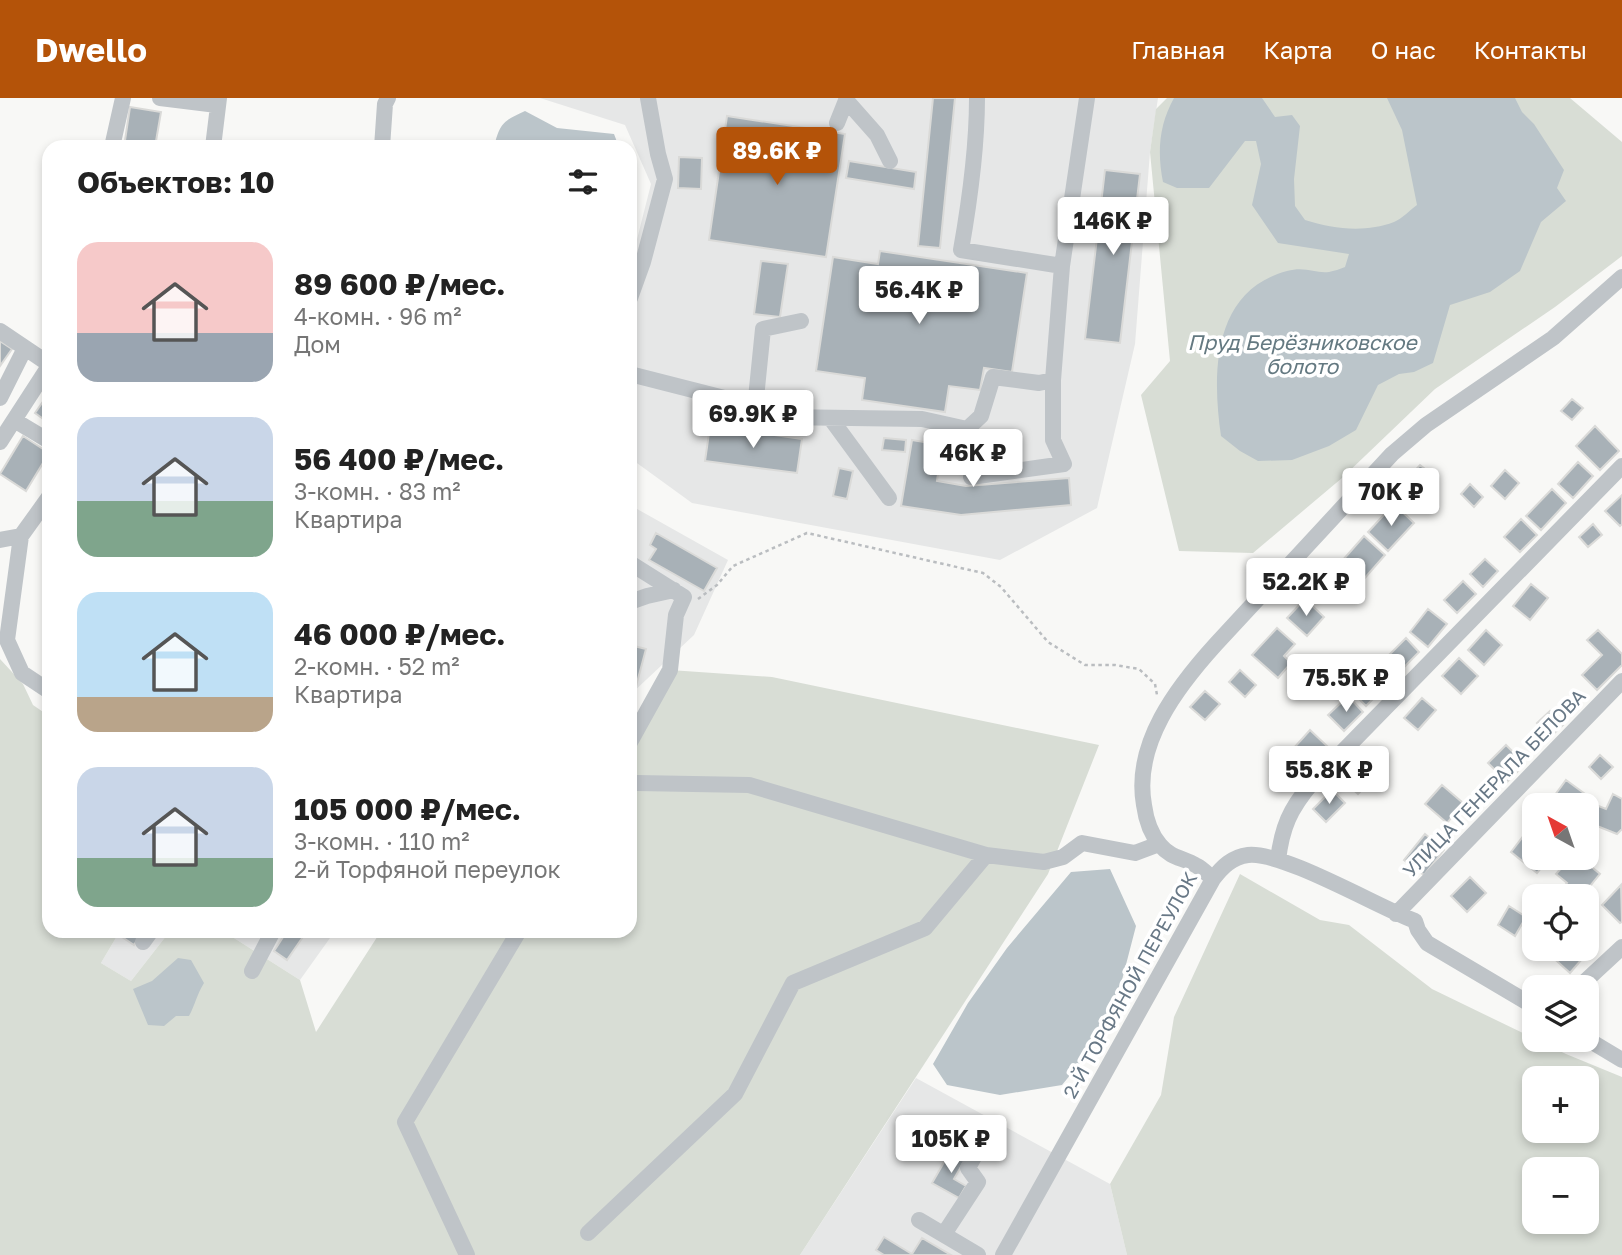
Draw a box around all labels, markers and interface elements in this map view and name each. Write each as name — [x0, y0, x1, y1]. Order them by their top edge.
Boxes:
text: Dwello — [35, 30, 147, 69]
text: Главная — [1131, 35, 1225, 64]
text: Карта — [1263, 35, 1333, 64]
text: О нас — [1371, 35, 1436, 64]
text: Контакты — [1474, 35, 1587, 64]
pin: 89.6K ₽ — [712, 127, 842, 187]
text: 89.6K ₽ — [732, 136, 822, 164]
icon: filters — [564, 163, 602, 201]
text: Объектов: 10 — [77, 164, 275, 200]
pin: 146K ₽ — [1056, 198, 1170, 257]
text: 146K ₽ — [1074, 206, 1152, 234]
text: 89 600 ₽/мес. — [294, 266, 506, 302]
pin: 56.4K ₽ — [854, 266, 984, 326]
icon: home — [133, 270, 217, 354]
text: 56.4K ₽ — [875, 275, 963, 303]
text: 4-комн. · 96 m² — [294, 302, 461, 330]
water label: Пруд Берёзниковское болото — [1187, 329, 1418, 379]
text: Дом — [294, 330, 341, 358]
pin: 69.9K ₽ — [688, 390, 818, 450]
text: 69.9K ₽ — [708, 399, 798, 427]
pin: 46K ₽ — [924, 430, 1022, 489]
text: 46K ₽ — [940, 438, 1006, 466]
text: 56 400 ₽/мес. — [294, 441, 504, 477]
icon: home — [133, 445, 217, 529]
pin: 70K ₽ — [1342, 468, 1440, 528]
text: 3-комн. · 83 m² — [294, 477, 461, 505]
text: 70K ₽ — [1358, 477, 1424, 505]
text: Квартира — [294, 505, 402, 533]
pin: 52.2K ₽ — [1241, 559, 1371, 618]
text: 52.2K ₽ — [1262, 567, 1350, 595]
text: 46 000 ₽/мес. — [294, 616, 506, 652]
icon: home — [133, 620, 217, 704]
text: 2-комн. · 52 m² — [294, 652, 460, 680]
pin: 75.5K ₽ — [1281, 654, 1411, 714]
text: 75.5K ₽ — [1303, 663, 1389, 691]
text: Квартира — [294, 680, 402, 708]
street label: УЛИЦА ГЕНЕРАЛА БЕЛОВА — [1398, 684, 1590, 881]
pin: 55.8K ₽ — [1264, 746, 1394, 806]
text: 55.8K ₽ — [1285, 755, 1373, 783]
text: 105 000 ₽/мес. — [294, 791, 521, 827]
north arrow — [1522, 793, 1600, 870]
map controls — [1522, 793, 1599, 1234]
icon: home — [133, 795, 217, 879]
text: 3-комн. · 110 m² — [294, 827, 470, 855]
text: 2-й Торфяной переулок — [294, 855, 561, 883]
street label: 2-Й ТОРФЯНОЙ ПЕРЕУЛОК — [1058, 868, 1201, 1102]
button: locate — [1522, 884, 1599, 961]
button: layers — [1522, 975, 1599, 1052]
button: + — [1522, 1066, 1599, 1143]
pin: 105K ₽ — [894, 1116, 1008, 1175]
text: 105K ₽ — [912, 1124, 990, 1152]
button: − — [1522, 1157, 1599, 1234]

